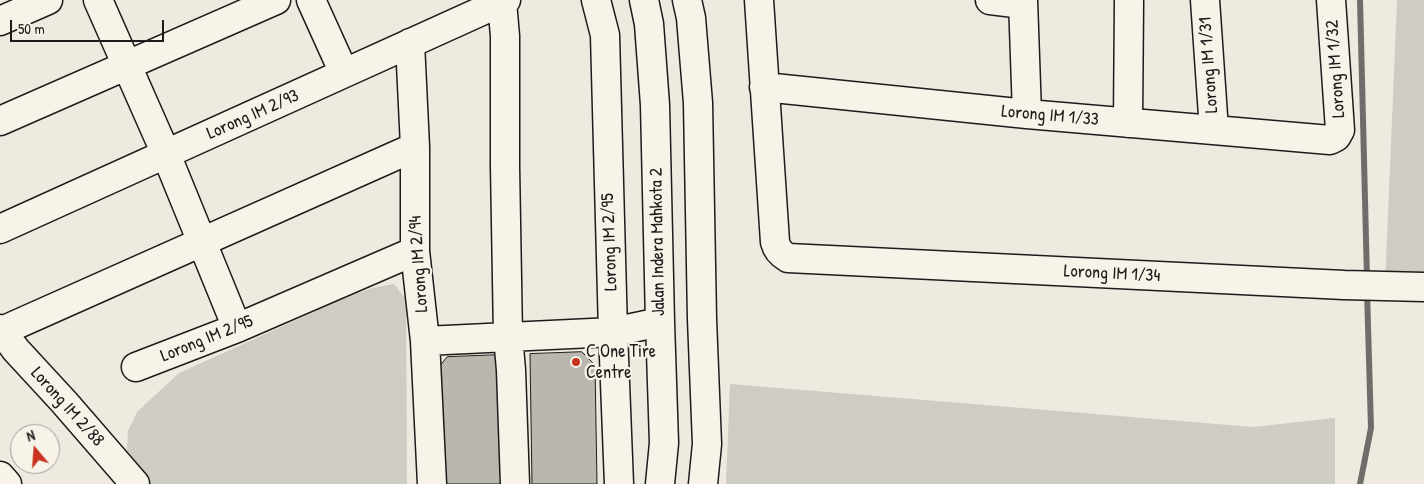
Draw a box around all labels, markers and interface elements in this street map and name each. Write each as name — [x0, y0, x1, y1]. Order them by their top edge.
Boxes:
scale bar — [12, 10, 166, 42]
street label: Lorong IM 1/31 — [1195, 16, 1223, 114]
text: 50 m — [18, 18, 45, 39]
street label: Lorong IM 1/32 — [1322, 19, 1350, 119]
street label: Lorong IM 2/93 — [204, 85, 302, 145]
street label: Lorong IM 1/33 — [1000, 101, 1100, 131]
street label: Jalan Indera Mahkota 2 — [646, 168, 670, 316]
street label: Lorong IM 2/95 — [598, 193, 622, 291]
street label: Lorong IM 2/94 — [405, 215, 433, 313]
street label: Lorong IM 1/34 — [1063, 261, 1161, 287]
street label: Lorong IM 2/95 — [158, 311, 256, 367]
place label: C One Tire Centre — [586, 341, 656, 384]
marker: C One Tire Centre — [570, 356, 582, 368]
street label: Lorong IM 2/88 — [26, 363, 108, 451]
north arrow — [10, 424, 60, 474]
text: N — [24, 425, 37, 445]

